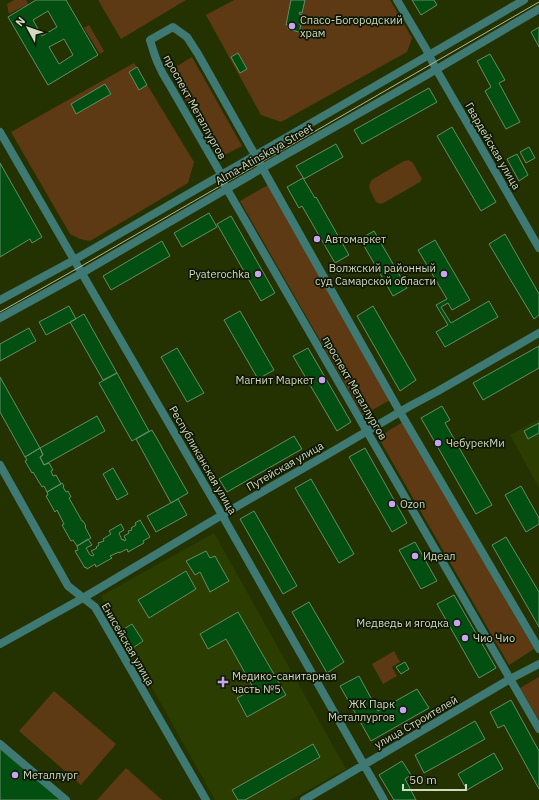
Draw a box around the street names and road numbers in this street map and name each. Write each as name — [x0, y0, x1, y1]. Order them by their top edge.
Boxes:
street label: проспект Металлургов — [160, 52, 230, 162]
street label: Гвардейская улица — [462, 100, 524, 192]
street label: Alma-Atinskaya Street — [213, 120, 315, 188]
street label: проспект Металлургов — [320, 334, 390, 442]
street label: Республиканская улица — [166, 403, 240, 517]
street label: Путейская улица — [244, 438, 326, 494]
street label: Енисейская улица — [99, 600, 158, 688]
street label: улица Строителей — [372, 692, 460, 752]

